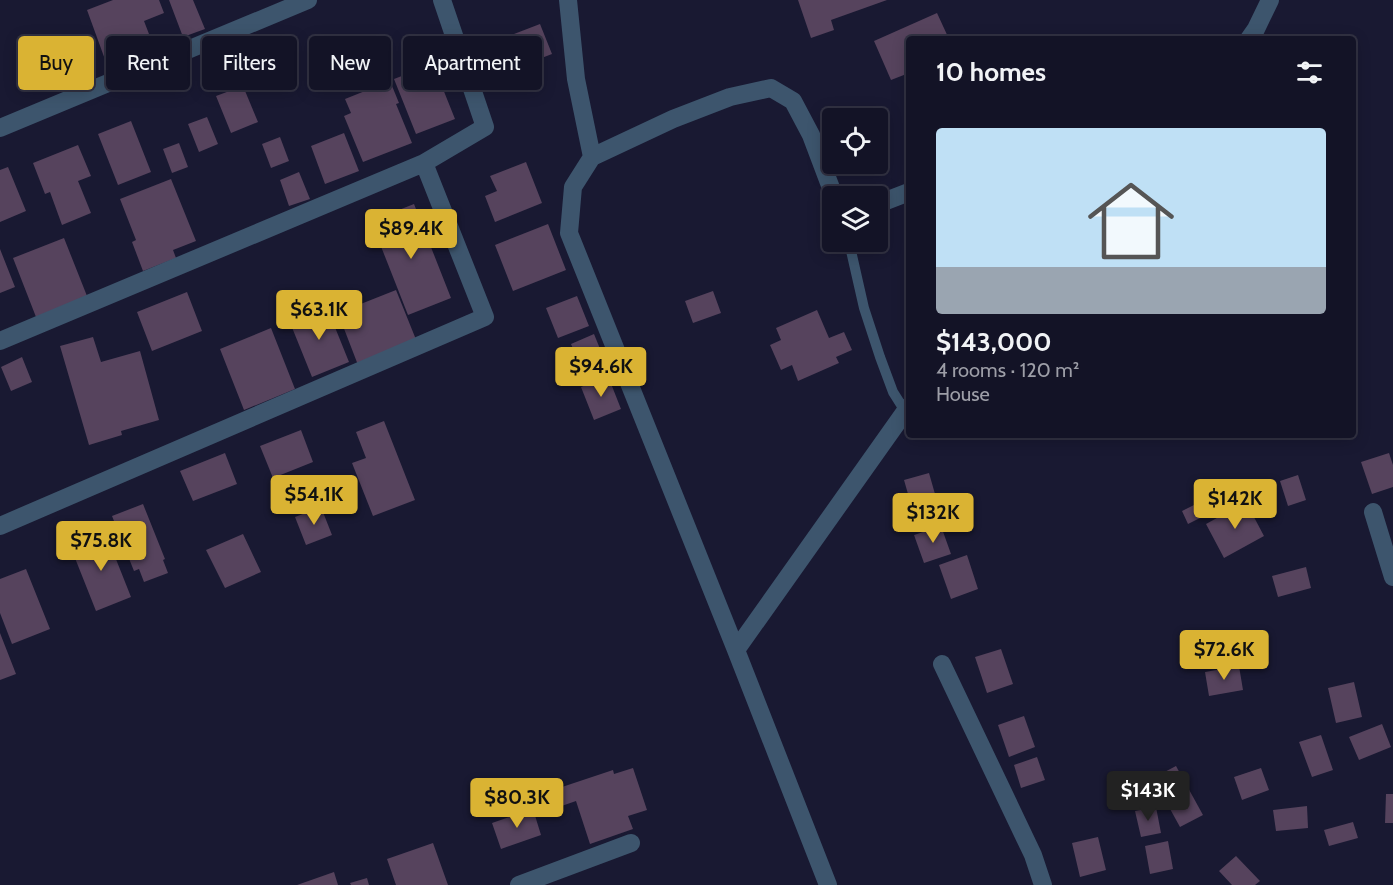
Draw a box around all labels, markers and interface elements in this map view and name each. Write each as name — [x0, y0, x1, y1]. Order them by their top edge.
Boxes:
chip: Buy — [18, 36, 94, 90]
chip: Rent — [106, 36, 190, 90]
chip: Filters — [202, 36, 297, 90]
chip: New — [309, 36, 391, 90]
chip: Apartment — [403, 36, 542, 90]
text: 10 homes — [936, 56, 1046, 88]
icon: filters — [1293, 56, 1326, 89]
map controls — [822, 108, 888, 252]
button: locate — [822, 108, 888, 174]
icon: home — [1077, 167, 1185, 275]
button: layers — [822, 186, 888, 252]
pin: $89.4K — [362, 209, 460, 260]
text: $89.4K — [379, 216, 443, 240]
pin: $63.1K — [270, 290, 368, 341]
text: $63.1K — [290, 297, 348, 321]
text: $143,000 — [936, 326, 1052, 358]
pin: $94.6K — [552, 347, 650, 398]
text: $94.6K — [569, 354, 633, 378]
text: 4 rooms · 120 m² — [936, 358, 1079, 382]
text: House — [936, 382, 990, 406]
pin: $54.1K — [265, 475, 363, 526]
pin: $142K — [1193, 479, 1277, 530]
text: $54.1K — [285, 482, 343, 506]
text: $142K — [1208, 486, 1262, 510]
pin: $132K — [891, 493, 975, 544]
text: $132K — [907, 500, 959, 524]
pin: $75.8K — [52, 521, 150, 572]
text: $75.8K — [70, 528, 132, 552]
pin: $72.6K — [1175, 630, 1273, 681]
text: $72.6K — [1194, 637, 1254, 661]
pin: $143K — [1106, 771, 1190, 822]
pin: $80.3K — [468, 778, 566, 829]
text: $143K — [1121, 778, 1175, 802]
text: $80.3K — [484, 785, 550, 809]

